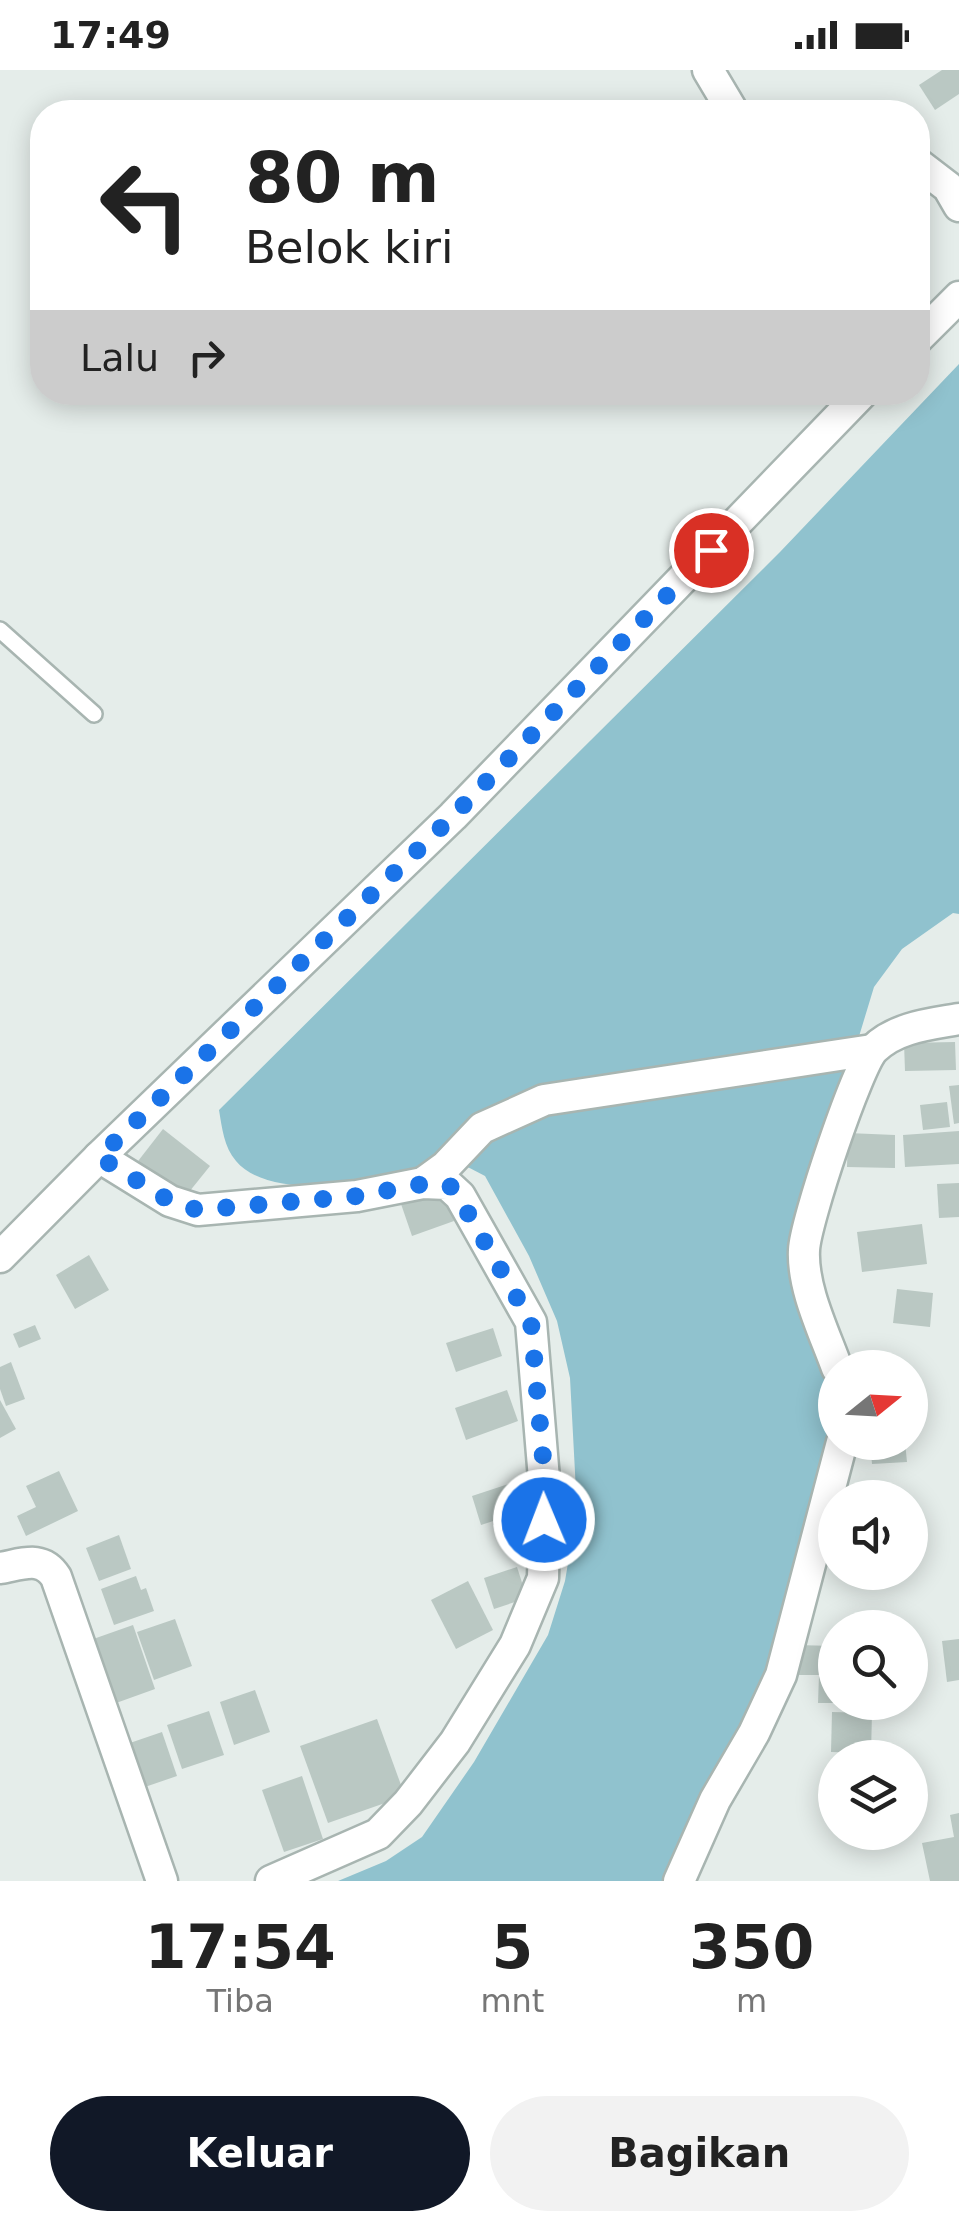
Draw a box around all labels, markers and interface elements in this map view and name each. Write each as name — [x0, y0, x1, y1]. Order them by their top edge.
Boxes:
text: 17:49 — [50, 13, 171, 57]
text: 80 m — [245, 137, 440, 219]
icon: left — [80, 140, 210, 270]
text: Belok kiri — [245, 221, 454, 274]
icon: right — [179, 330, 234, 385]
text: Lalu — [80, 336, 159, 380]
pin — [669, 508, 754, 593]
icon: arrive — [684, 523, 739, 578]
north arrow — [818, 1350, 928, 1460]
map controls — [818, 1350, 928, 1850]
position arrow — [492, 1468, 596, 1572]
button: sound — [818, 1480, 928, 1590]
button: search — [818, 1610, 928, 1720]
button: layers — [818, 1740, 928, 1850]
text: 17:54 — [145, 1912, 336, 1982]
text: 5 — [492, 1912, 533, 1982]
text: 350 — [689, 1912, 814, 1982]
text: Tiba — [207, 1982, 274, 2020]
text: mnt — [480, 1982, 544, 2020]
text: m — [736, 1982, 767, 2020]
button: Keluar — [50, 2096, 470, 2211]
button: Bagikan — [490, 2096, 909, 2211]

